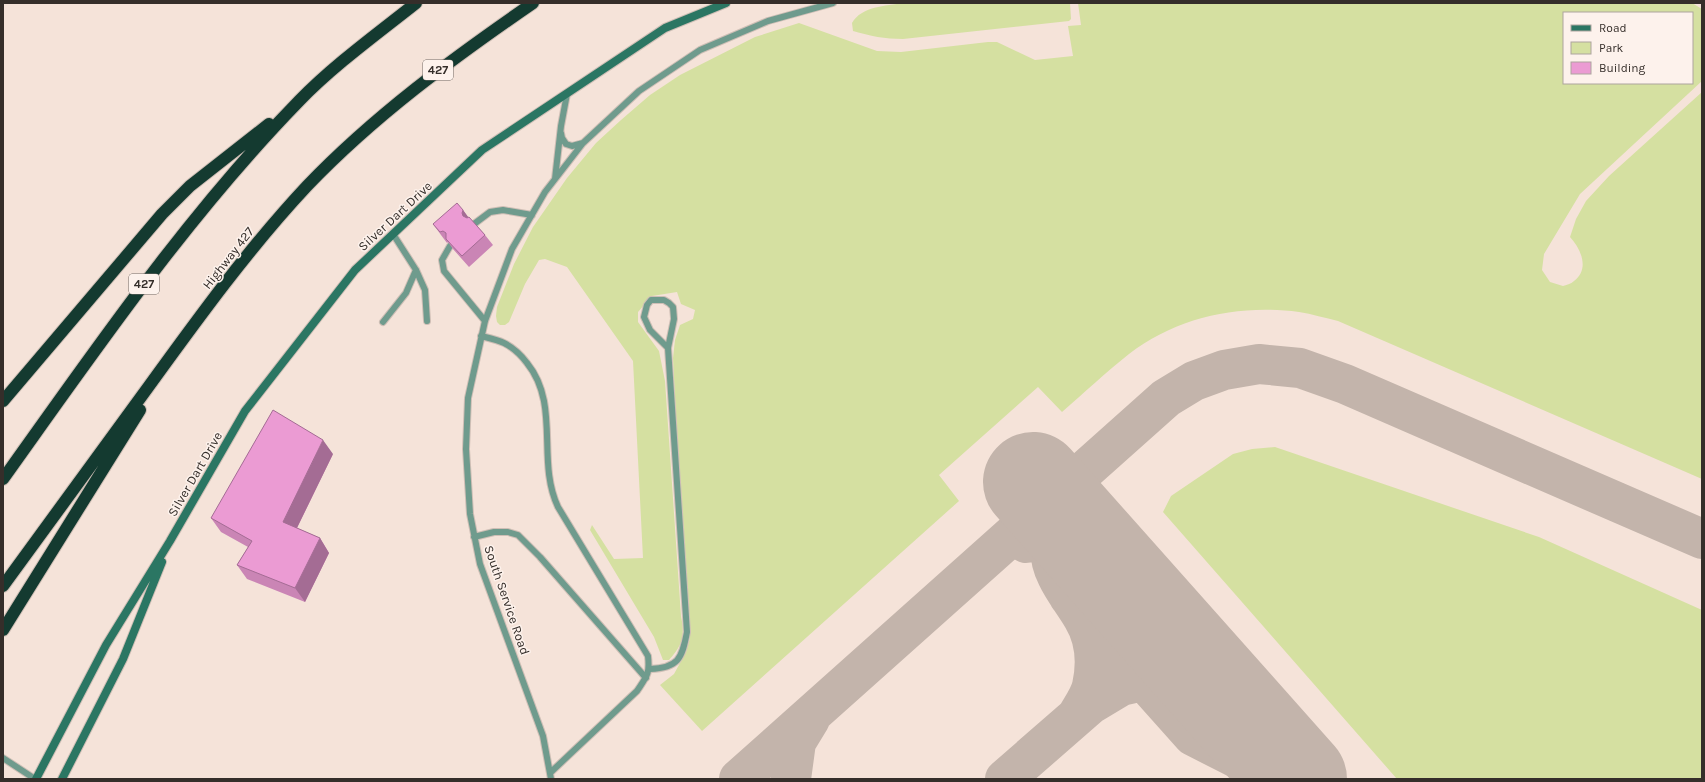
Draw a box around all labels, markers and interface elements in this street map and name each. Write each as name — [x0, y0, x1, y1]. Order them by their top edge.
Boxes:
legend — [1563, 12, 1693, 84]
text: Road — [1599, 21, 1627, 35]
text: Park — [1599, 41, 1624, 55]
road number: 427 — [423, 60, 453, 80]
text: Building — [1599, 61, 1646, 75]
street label: Silver Dart Drive — [355, 178, 435, 254]
street label: Highway 427 — [199, 224, 257, 292]
road number: 427 — [129, 274, 159, 294]
street label: Silver Dart Drive — [165, 429, 225, 519]
street label: South Service Road — [481, 543, 533, 657]

